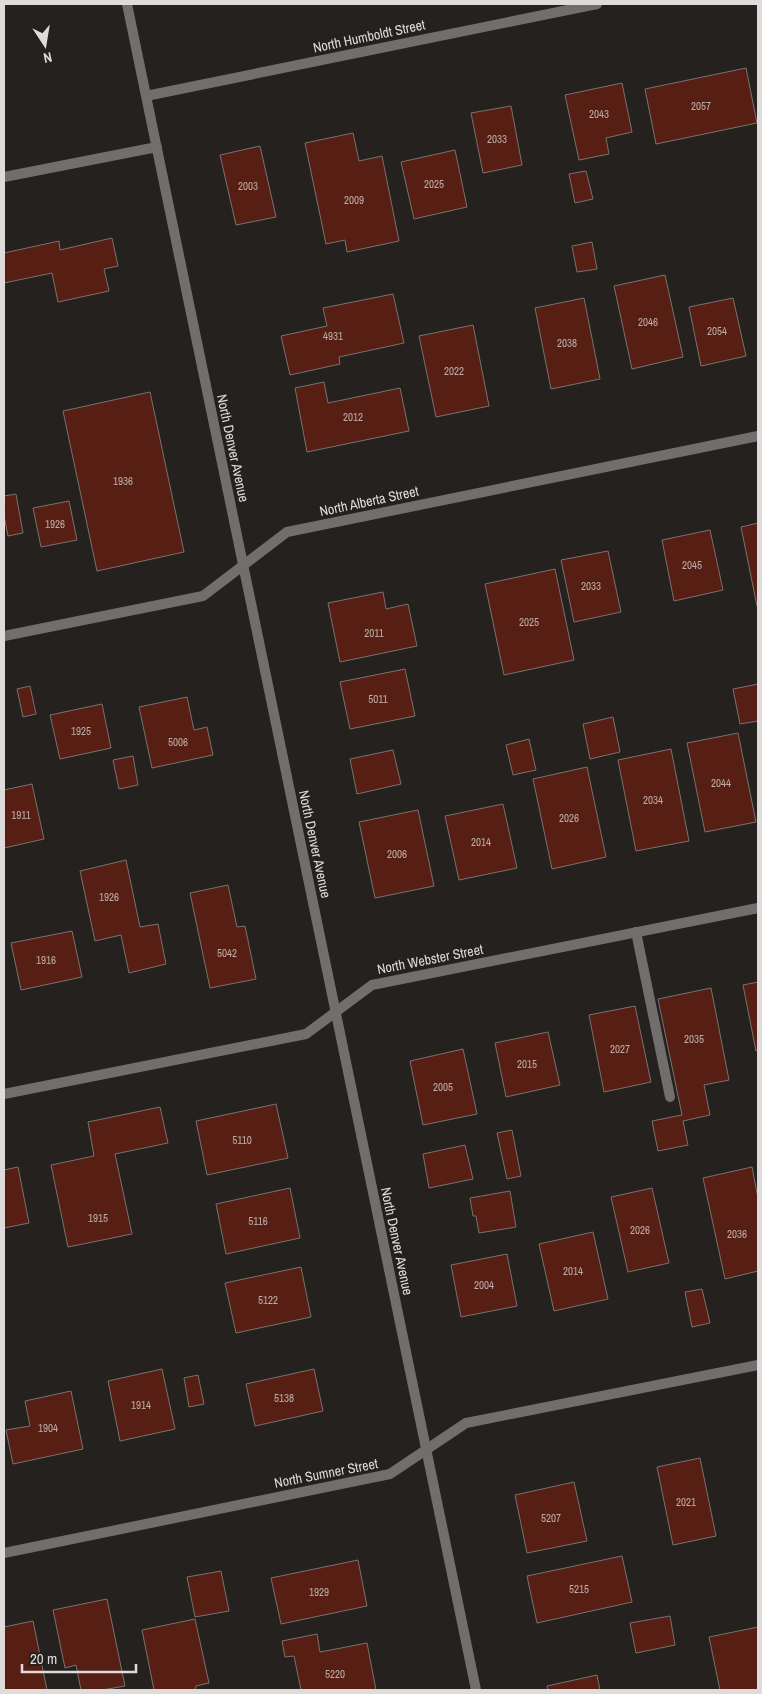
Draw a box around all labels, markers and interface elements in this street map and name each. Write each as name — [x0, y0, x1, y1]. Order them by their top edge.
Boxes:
street label: North Humboldt Street — [311, 15, 427, 57]
north arrow — [20, 20, 70, 70]
text: N — [42, 48, 54, 67]
house number: 2057 — [691, 99, 711, 113]
house number: 2043 — [589, 107, 609, 121]
house number: 2033 — [487, 132, 507, 146]
house number: 2025 — [424, 177, 444, 191]
house number: 2003 — [238, 179, 258, 193]
house number: 2009 — [344, 193, 364, 207]
house number: 2046 — [638, 315, 658, 329]
house number: 2054 — [707, 324, 727, 338]
house number: 4931 — [323, 329, 343, 343]
house number: 2038 — [557, 336, 577, 350]
house number: 2022 — [444, 364, 464, 378]
street label: North Denver Avenue — [213, 393, 253, 503]
house number: 2012 — [343, 410, 363, 424]
house number: 1936 — [113, 474, 133, 488]
street label: North Alberta Street — [318, 482, 420, 520]
house number: 1926 — [45, 517, 65, 531]
house number: 2045 — [682, 558, 702, 572]
house number: 2033 — [581, 579, 601, 593]
house number: 2025 — [519, 615, 539, 629]
house number: 2011 — [364, 626, 384, 640]
house number: 5011 — [368, 692, 388, 706]
house number: 1925 — [71, 724, 91, 738]
house number: 5006 — [168, 735, 188, 749]
house number: 2044 — [711, 776, 731, 790]
street label: North Denver Avenue — [295, 789, 335, 899]
house number: 2034 — [643, 793, 663, 807]
house number: 1911 — [11, 808, 31, 822]
house number: 2026 — [559, 811, 579, 825]
house number: 2014 — [471, 835, 491, 849]
house number: 2006 — [387, 847, 407, 861]
house number: 1926 — [99, 890, 119, 904]
street label: North Webster Street — [375, 940, 485, 978]
house number: 5042 — [217, 946, 237, 960]
house number: 1916 — [36, 953, 56, 967]
house number: 2035 — [684, 1032, 704, 1046]
house number: 2027 — [610, 1042, 630, 1056]
house number: 2015 — [517, 1057, 537, 1071]
house number: 2005 — [433, 1080, 453, 1094]
house number: 5110 — [232, 1133, 252, 1147]
street label: North Denver Avenue — [377, 1186, 417, 1296]
house number: 1915 — [88, 1211, 108, 1225]
house number: 5116 — [248, 1214, 268, 1228]
house number: 2026 — [630, 1223, 650, 1237]
house number: 2036 — [727, 1227, 747, 1241]
house number: 2014 — [563, 1264, 583, 1278]
house number: 2004 — [474, 1278, 494, 1292]
house number: 5122 — [258, 1293, 278, 1307]
house number: 5138 — [274, 1391, 294, 1405]
house number: 1914 — [131, 1398, 151, 1412]
house number: 1904 — [38, 1421, 58, 1435]
street label: North Sumner Street — [273, 1454, 379, 1492]
house number: 2021 — [676, 1495, 696, 1509]
house number: 5207 — [541, 1511, 561, 1525]
house number: 5215 — [569, 1582, 589, 1596]
house number: 1929 — [309, 1585, 329, 1599]
scale bar — [22, 1642, 136, 1674]
text: 20 m — [30, 1648, 57, 1669]
house number: 5220 — [325, 1667, 345, 1681]

